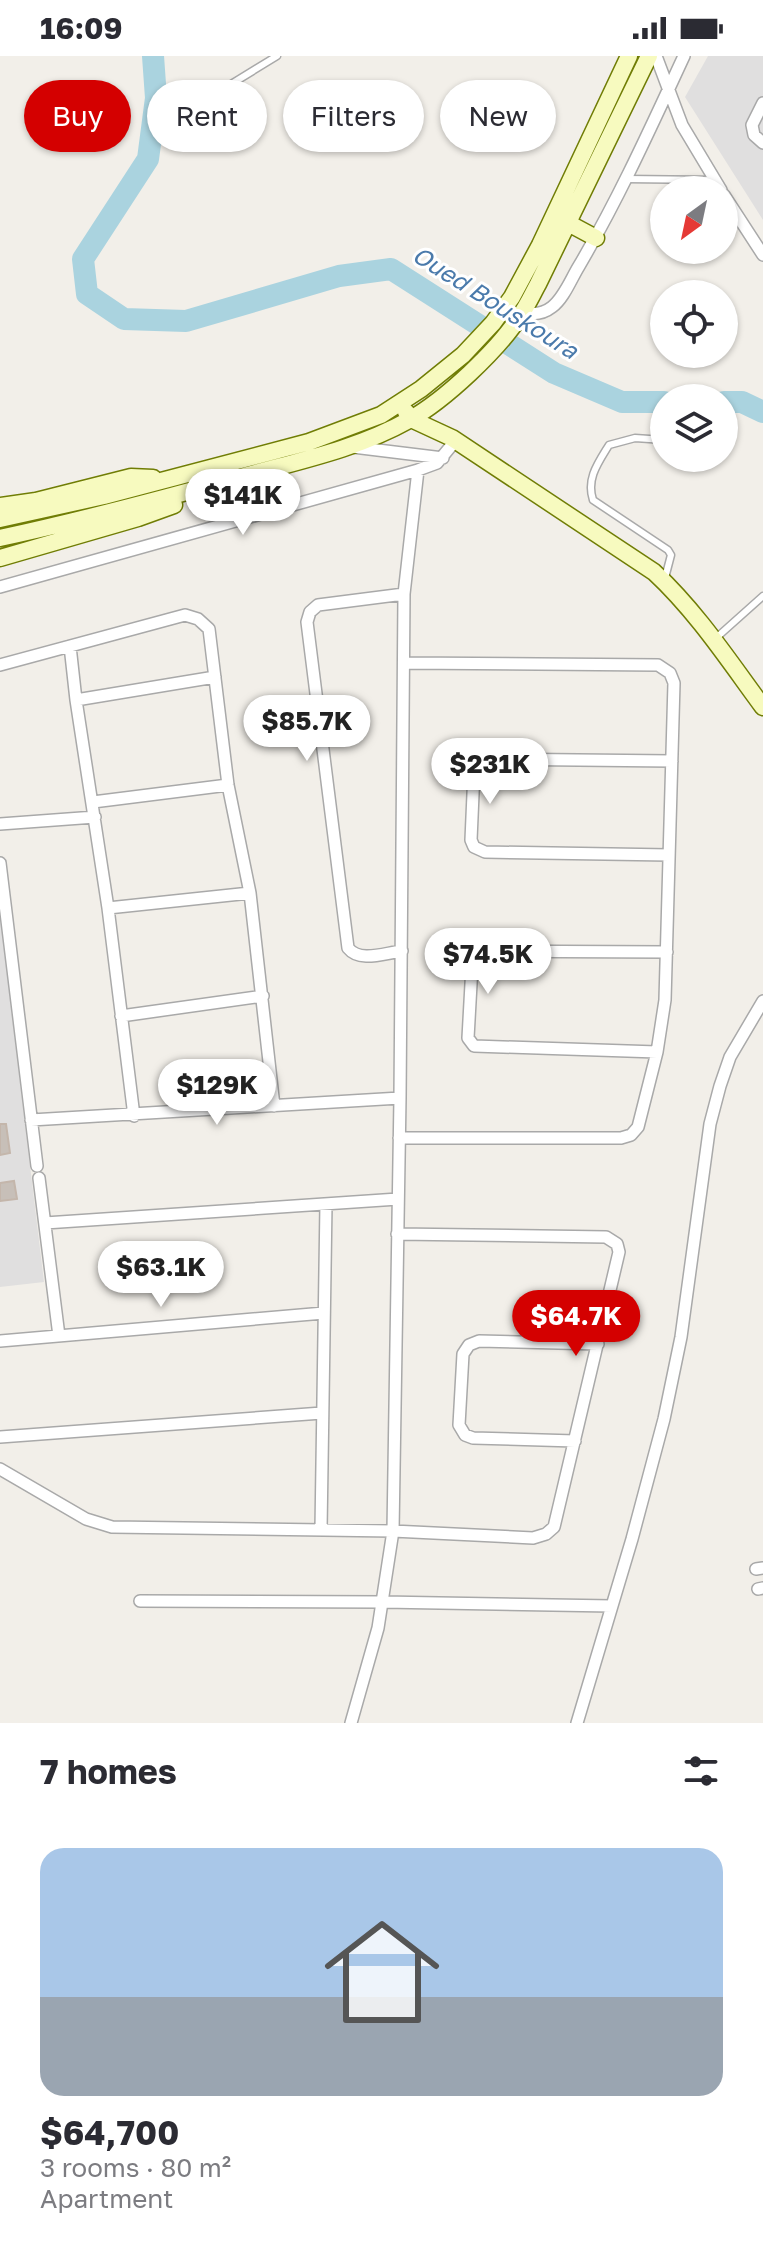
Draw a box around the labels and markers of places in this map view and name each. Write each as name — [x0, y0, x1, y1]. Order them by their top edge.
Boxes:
pin: $141K — [187, 469, 299, 537]
pin: $85.7K — [242, 695, 372, 763]
pin: $231K — [434, 738, 546, 806]
pin: $74.5K — [423, 928, 553, 996]
pin: $129K — [161, 1059, 273, 1127]
pin: $63.1K — [96, 1241, 226, 1309]
pin: $64.7K — [511, 1290, 641, 1358]

